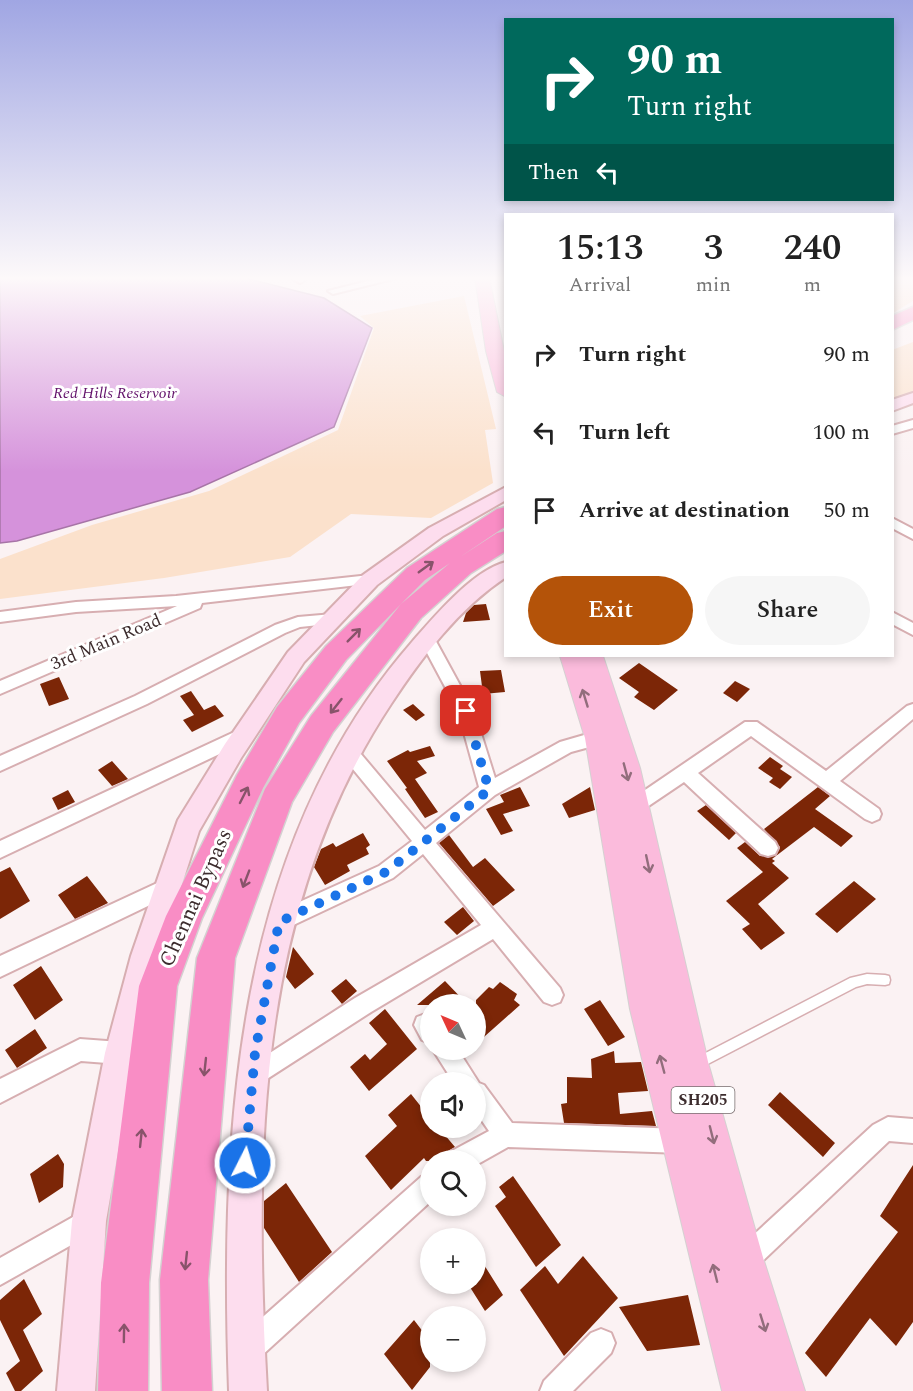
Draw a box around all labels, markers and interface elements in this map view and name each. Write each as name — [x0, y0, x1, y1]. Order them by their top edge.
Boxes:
text: 90 m — [627, 29, 722, 92]
icon: right — [528, 42, 606, 120]
text: Turn right — [627, 86, 752, 128]
text: Then — [528, 156, 579, 189]
icon: left — [591, 156, 624, 189]
text: 15:13 — [557, 221, 643, 276]
text: 3 — [704, 221, 723, 276]
text: 240 — [783, 221, 841, 276]
text: Arrival — [569, 270, 631, 300]
text: min — [696, 270, 731, 300]
text: m — [804, 270, 821, 300]
icon: right — [528, 338, 561, 371]
text: Turn right — [579, 338, 686, 371]
text: 90 m — [824, 338, 870, 371]
water label: Red Hills Reservoir — [53, 381, 177, 405]
icon: left — [528, 416, 561, 449]
text: Turn left — [579, 416, 671, 449]
text: 100 m — [813, 416, 870, 449]
icon: arrive — [528, 494, 561, 527]
text: Arrive at destination — [579, 494, 790, 527]
text: 50 m — [824, 494, 870, 527]
one-way arrow — [417, 561, 433, 573]
button: Exit — [528, 576, 693, 645]
button: Share — [705, 576, 870, 645]
street label: 3rd Main Road — [46, 607, 166, 677]
one-way arrow — [346, 628, 361, 643]
pin — [440, 685, 491, 736]
one-way arrow — [579, 689, 590, 708]
icon: arrive — [449, 694, 482, 727]
one-way arrow — [329, 698, 342, 714]
one-way arrow — [621, 762, 633, 781]
one-way arrow — [239, 787, 250, 805]
street label: Chennai Bypass — [151, 824, 241, 972]
one-way arrow — [642, 854, 654, 873]
one-way arrow — [240, 869, 251, 887]
north arrow — [420, 994, 486, 1060]
map controls — [420, 994, 486, 1372]
one-way arrow — [656, 1055, 667, 1074]
one-way arrow — [199, 1057, 210, 1077]
button: sound — [420, 1072, 486, 1138]
road number: SH205 — [672, 1087, 734, 1113]
one-way arrow — [707, 1125, 718, 1144]
one-way arrow — [136, 1129, 147, 1149]
position arrow — [213, 1131, 277, 1195]
button: search — [420, 1150, 486, 1216]
button: + — [420, 1228, 486, 1294]
one-way arrow — [180, 1251, 191, 1271]
one-way arrow — [709, 1264, 721, 1283]
button: − — [420, 1306, 486, 1372]
one-way arrow — [758, 1313, 769, 1332]
one-way arrow — [118, 1323, 130, 1343]

